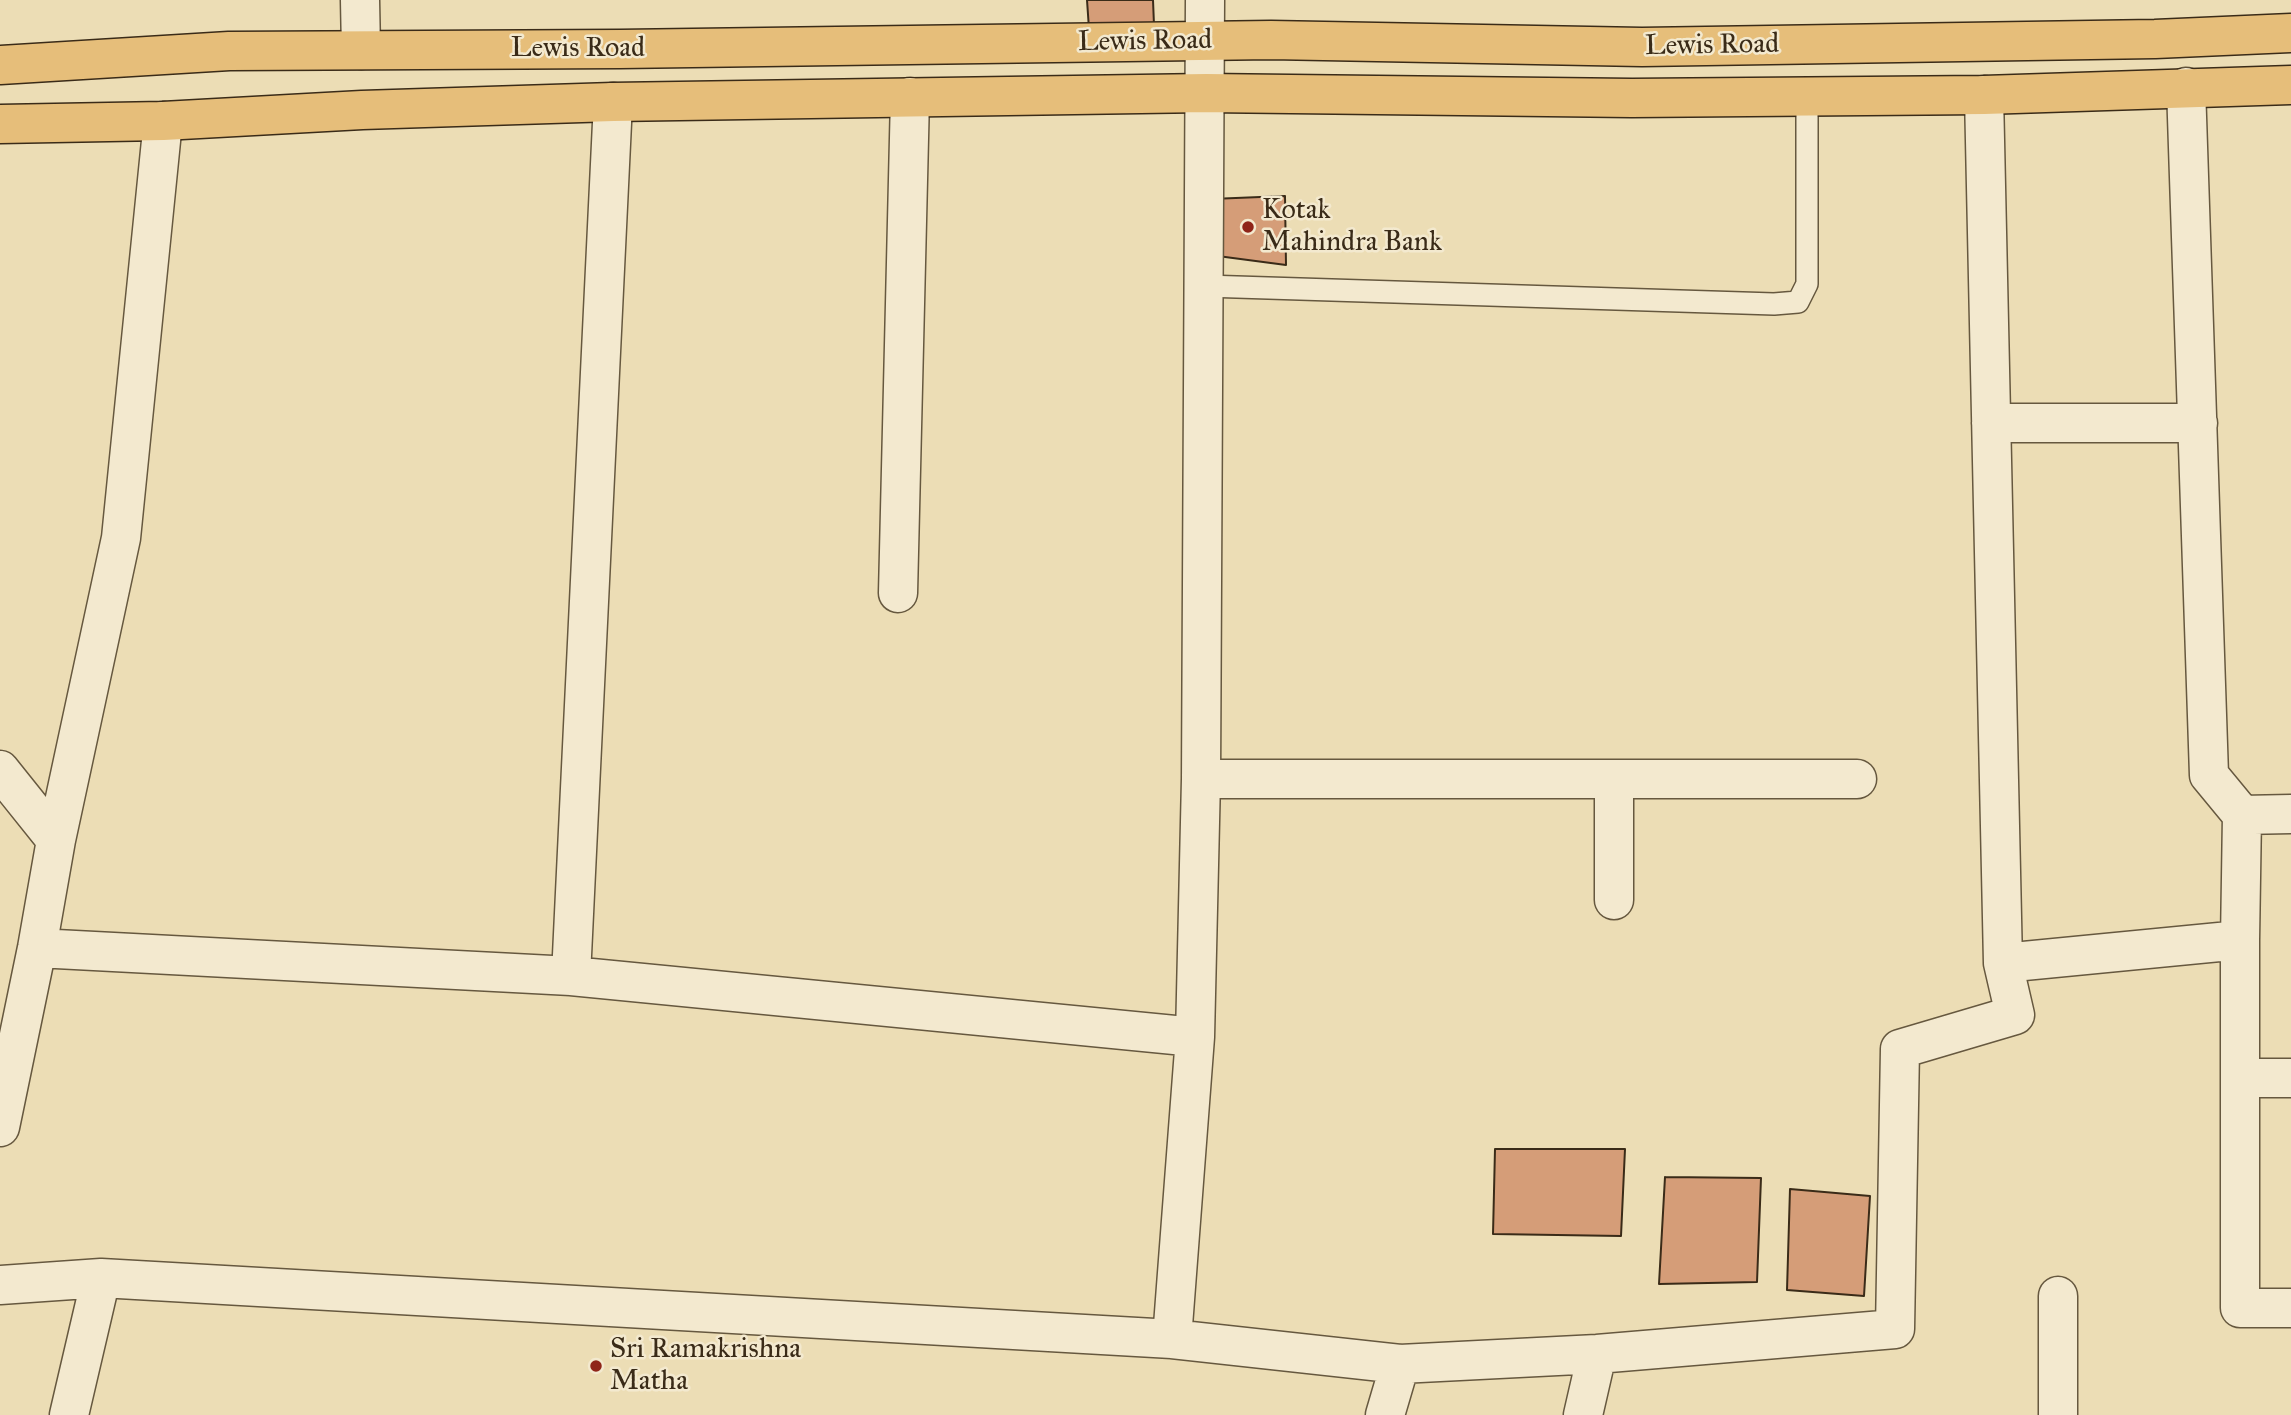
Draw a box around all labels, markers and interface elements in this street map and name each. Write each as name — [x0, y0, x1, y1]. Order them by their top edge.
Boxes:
street label: Lewis Road — [1078, 24, 1212, 60]
street label: Lewis Road — [1645, 28, 1779, 64]
street label: Lewis Road — [511, 32, 645, 66]
place label: Kotak Mahindra Bank — [1262, 194, 1442, 260]
marker: Kotak Mahindra Bank — [1240, 219, 1256, 235]
place label: Sri Ramakrishna Matha — [610, 1333, 801, 1399]
marker: Sri Ramakrishna Matha — [588, 1358, 604, 1374]

